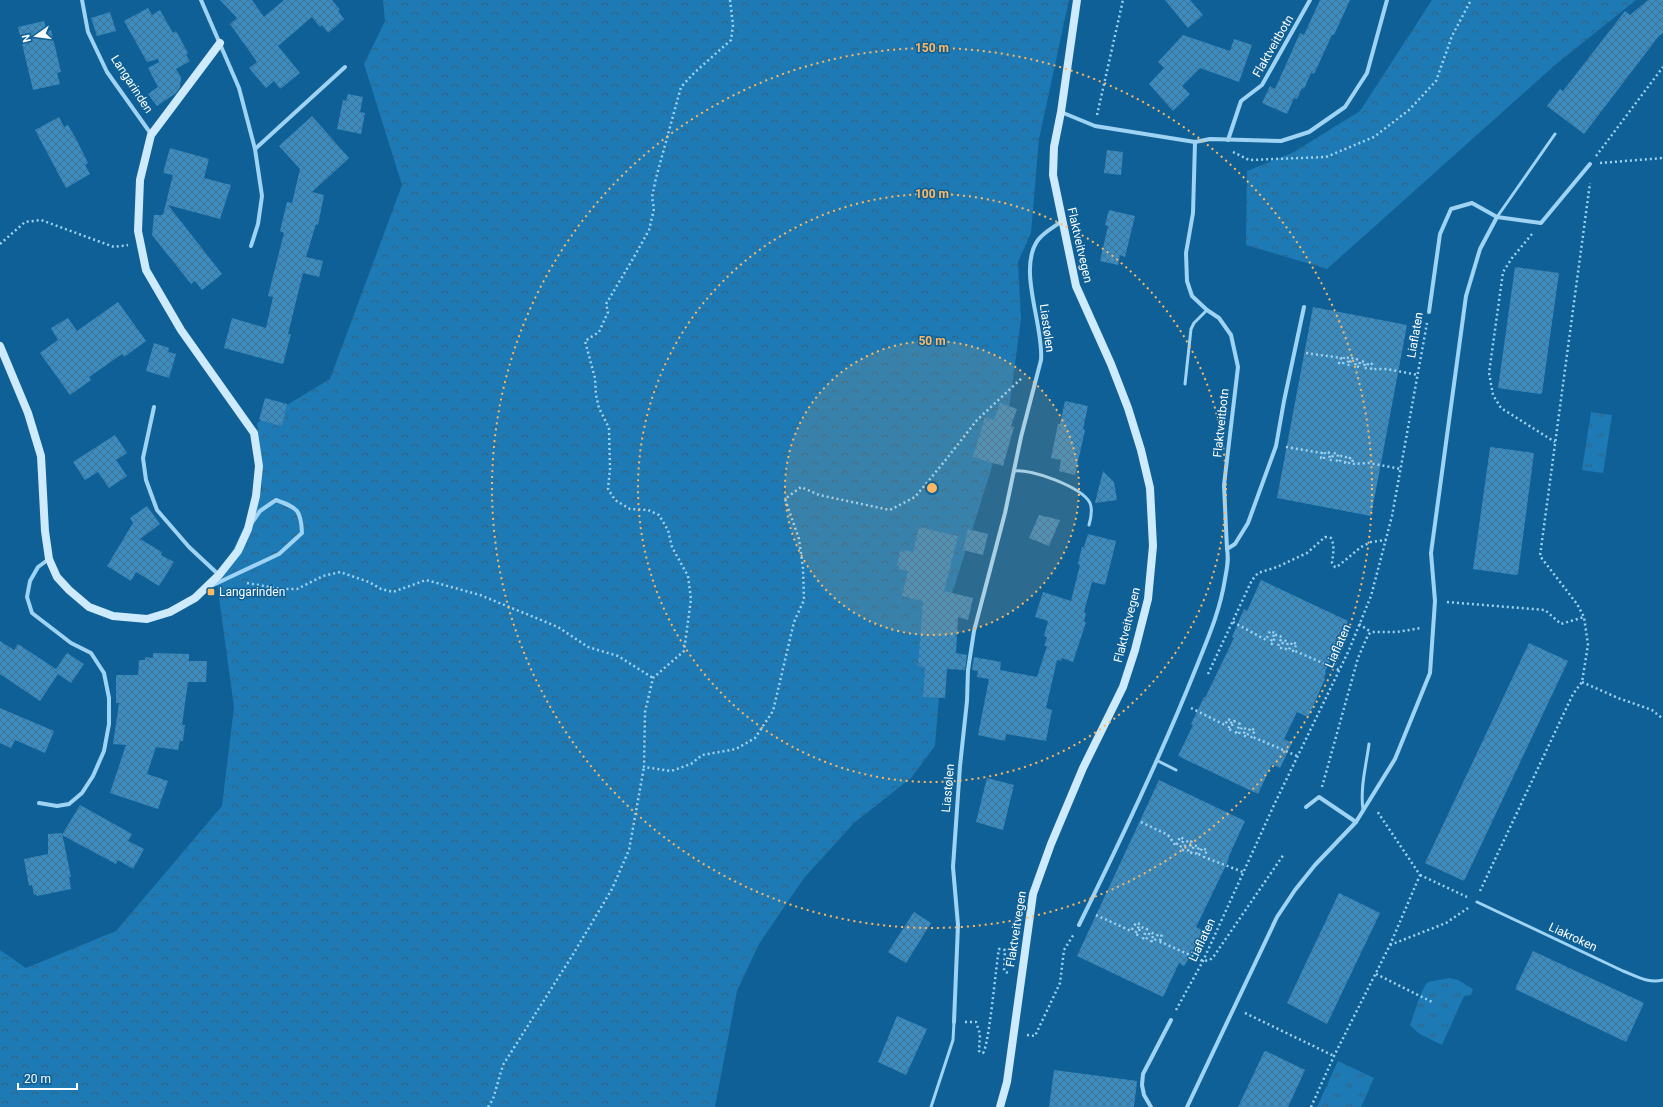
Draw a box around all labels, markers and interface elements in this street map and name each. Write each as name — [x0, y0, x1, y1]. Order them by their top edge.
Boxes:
street label: Flaktveitbotn — [1250, 13, 1296, 79]
north arrow — [16, 16, 56, 56]
text: N — [19, 33, 34, 44]
text: 150 m — [915, 41, 949, 55]
street label: Langarinden — [108, 52, 156, 116]
text: 100 m — [915, 187, 949, 201]
street label: Flaktveitvegen — [1065, 206, 1095, 284]
street label: Liastølen — [1037, 303, 1057, 353]
street label: Liaflaten — [1404, 311, 1426, 359]
text: 50 m — [918, 334, 946, 348]
street label: Flaktveitbotn — [1210, 388, 1232, 458]
centre of rings — [925, 481, 939, 495]
place label: Langarinden — [219, 585, 285, 599]
street label: Flaktveitvegen — [1111, 586, 1143, 664]
marker: Langarinden — [206, 587, 216, 597]
street label: Liaflaten — [1322, 622, 1354, 670]
street label: Liastølen — [939, 763, 957, 813]
street label: Flaktveitvegen — [1003, 890, 1029, 968]
street label: Liaflaten — [1186, 916, 1218, 964]
street label: Liakroken — [1547, 920, 1599, 954]
scale bar — [18, 1065, 77, 1091]
text: 20 m — [24, 1072, 51, 1086]

